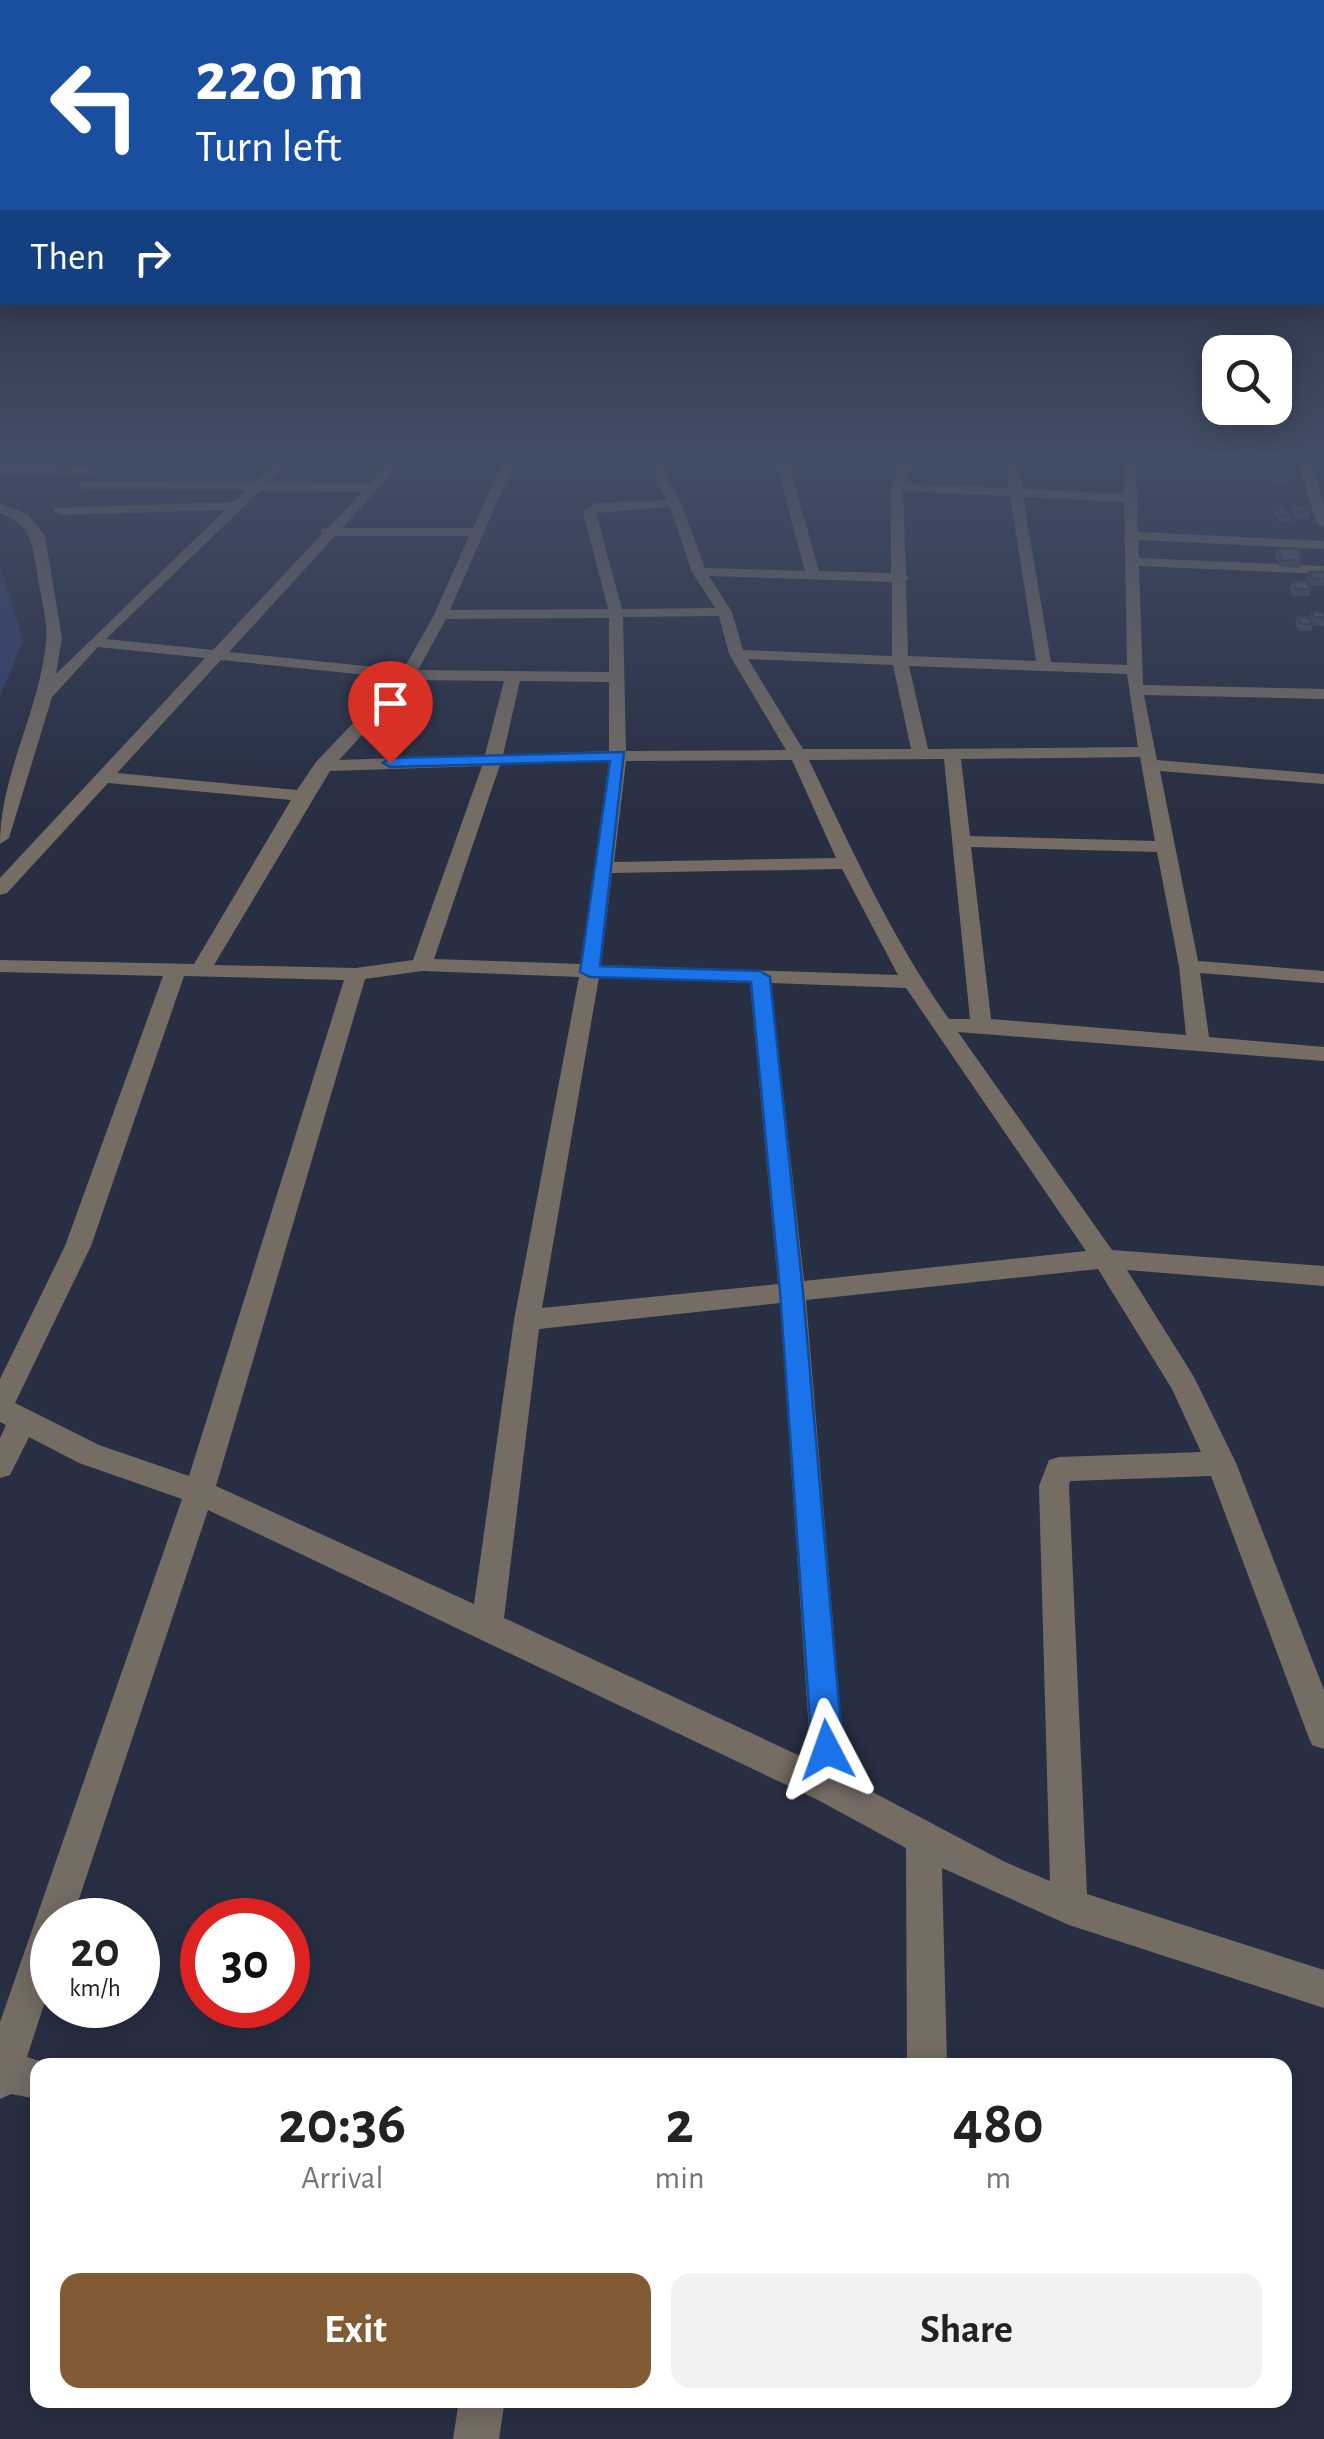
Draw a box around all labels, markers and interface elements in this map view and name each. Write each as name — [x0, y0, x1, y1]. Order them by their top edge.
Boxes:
icon: left — [30, 40, 160, 170]
text: 220 m — [195, 43, 364, 113]
text: Turn left — [195, 125, 342, 170]
icon: right — [125, 230, 180, 285]
text: Then — [30, 239, 105, 277]
map controls — [1202, 335, 1292, 425]
button: search — [1202, 335, 1292, 425]
pin — [348, 661, 433, 764]
icon: arrive — [363, 676, 418, 731]
position arrow — [775, 1698, 879, 1802]
speed limit sign: 30 — [180, 1898, 310, 2028]
text: 20 — [70, 1926, 120, 1976]
text: km/h — [69, 1976, 121, 2001]
text: 20:36 — [278, 2094, 406, 2154]
text: 2 — [665, 2094, 694, 2154]
text: 480 — [953, 2094, 1044, 2154]
text: Arrival — [301, 2162, 383, 2194]
text: min — [655, 2162, 704, 2194]
text: m — [985, 2162, 1011, 2194]
button: Exit — [60, 2273, 651, 2388]
button: Share — [671, 2273, 1262, 2388]

